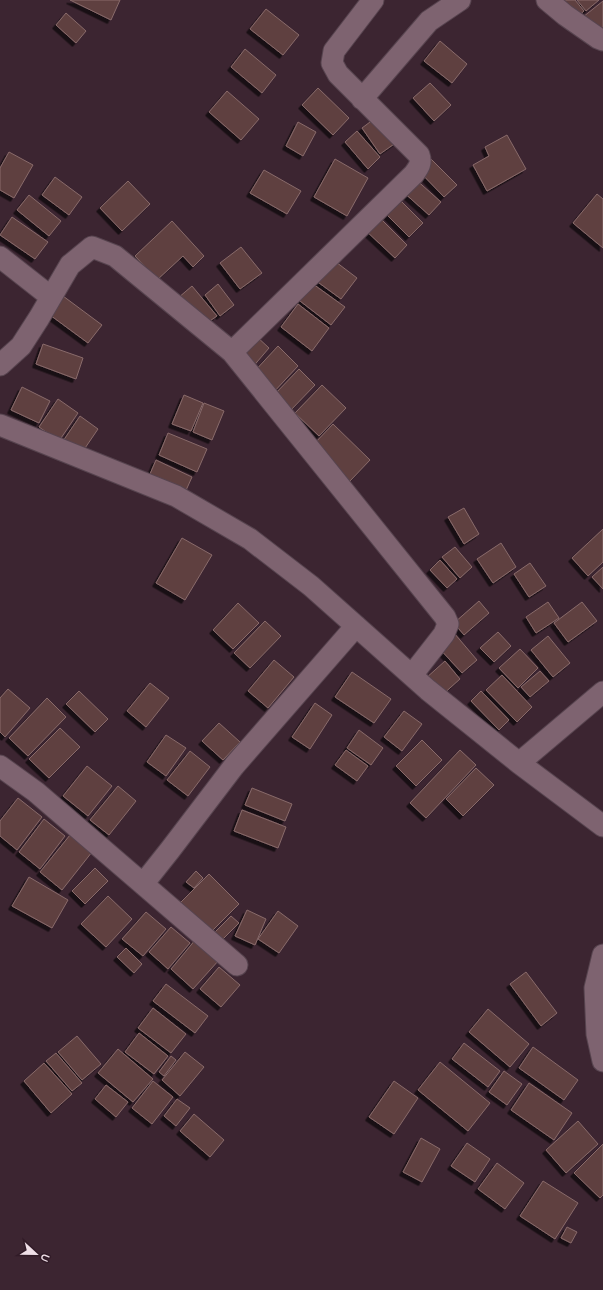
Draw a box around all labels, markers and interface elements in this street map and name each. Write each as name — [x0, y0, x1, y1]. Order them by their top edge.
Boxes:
north arrow — [16, 1234, 56, 1274]
text: U — [37, 1252, 53, 1264]

